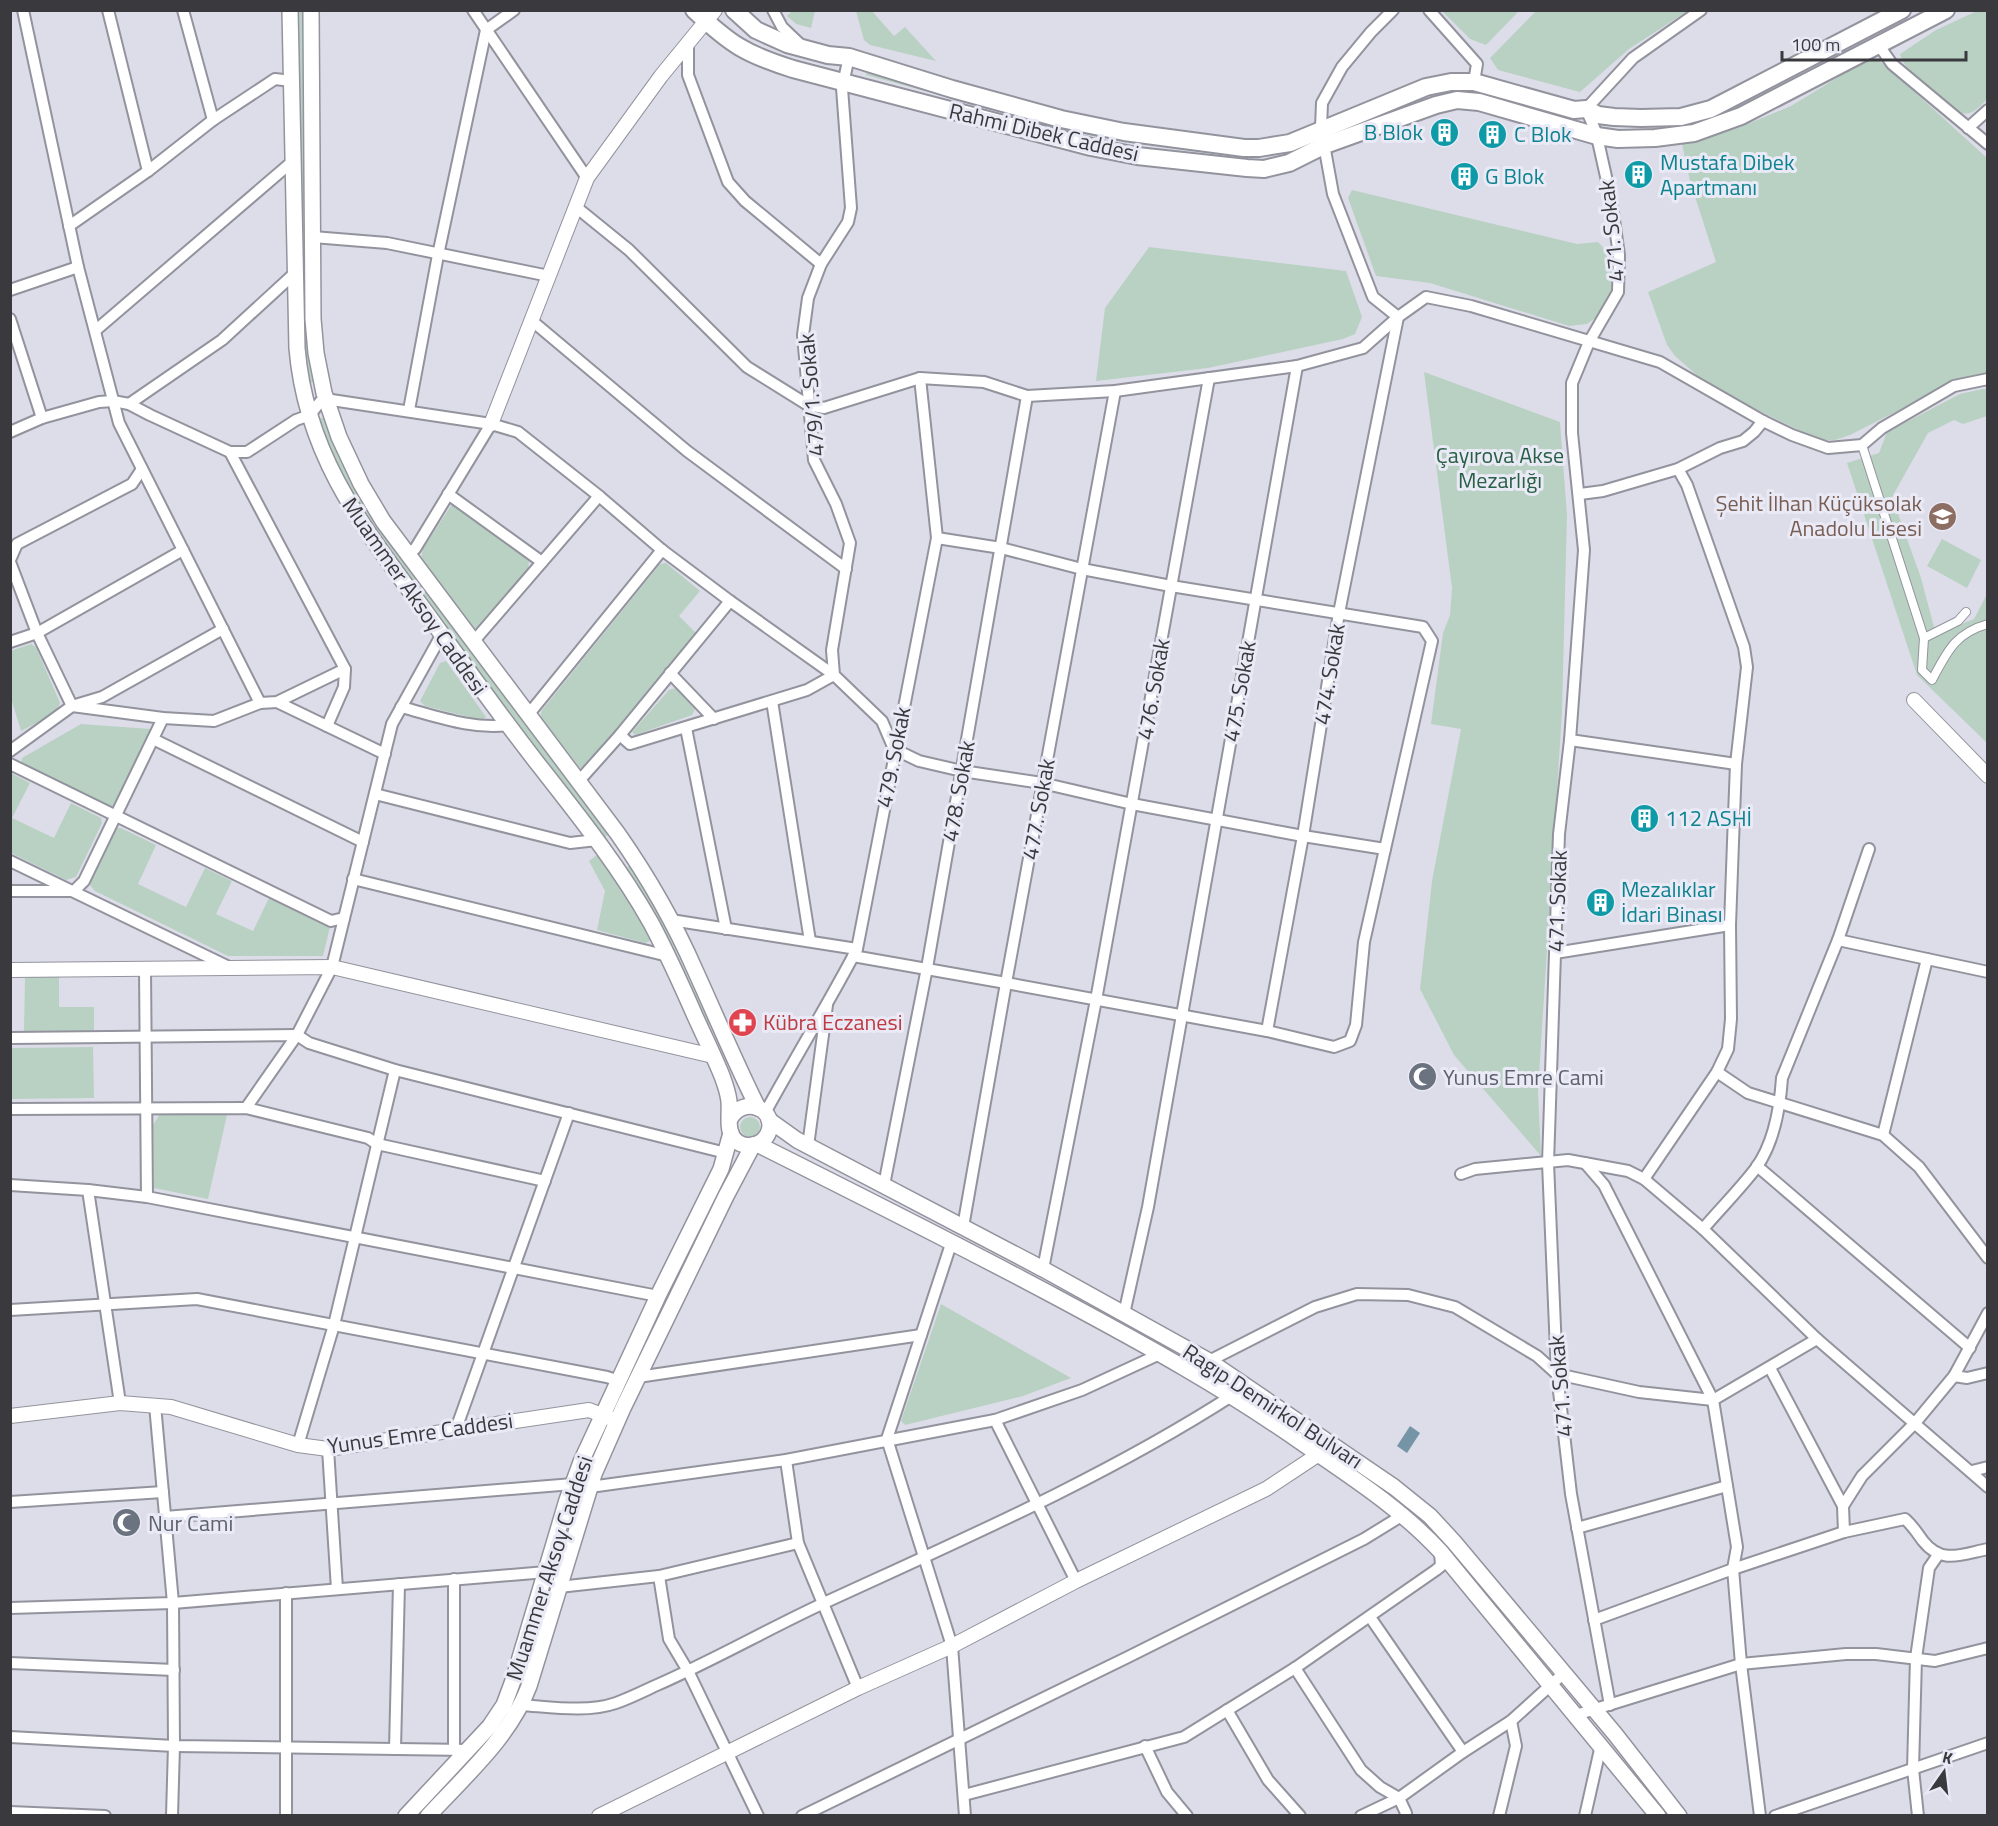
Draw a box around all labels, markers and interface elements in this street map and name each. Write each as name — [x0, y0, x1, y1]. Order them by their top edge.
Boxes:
scale bar — [1782, 24, 1966, 62]
text: 100 m — [1791, 31, 1840, 58]
street label: Rahmi Dibek Caddesi — [946, 94, 1142, 170]
place label: B Blok — [1364, 115, 1423, 149]
building icon: B Blok — [1428, 116, 1460, 148]
place label: C Blok — [1514, 117, 1572, 151]
building icon: C Blok — [1477, 118, 1509, 150]
place label: Mustafa Dibek Apartmanı — [1660, 145, 1795, 204]
place label: G Blok — [1485, 159, 1545, 193]
building icon: Mustafa Dibek Apartmanı — [1623, 159, 1655, 191]
building icon: G Blok — [1448, 160, 1480, 192]
street label: 471. Sokak — [1589, 178, 1633, 284]
street label: 479/1. Sokak — [789, 332, 833, 458]
park label: Çayırova Akse Mezarlığı — [1436, 438, 1564, 497]
place label: Şehit İlhan Küçüksolak Anadolu Lisesi — [1716, 486, 1922, 545]
street label: Muammer Aksoy Caddesi — [334, 490, 496, 702]
school or university icon: Şehit İlhan Küçüksolak Anadolu Lisesi — [1927, 500, 1959, 532]
street label: 474. Sokak — [1304, 620, 1354, 727]
street label: 476. Sokak — [1127, 635, 1179, 742]
street label: 475. Sokak — [1213, 637, 1265, 744]
street label: 479. Sokak — [867, 703, 920, 810]
street label: 478. Sokak — [932, 737, 984, 844]
street label: 477. Sokak — [1012, 755, 1064, 862]
place label: 112 ASHİ — [1665, 801, 1752, 835]
building icon: 112 ASHİ — [1628, 802, 1660, 834]
street label: 471. Sokak — [1538, 849, 1576, 953]
place label: Mezalıklar İdari Binası — [1621, 872, 1723, 931]
building icon: Mezalıklar İdari Binası — [1584, 886, 1616, 918]
place label: Kübra Eczanesi — [763, 1005, 903, 1039]
pharmacy icon: Kübra Eczanesi — [726, 1006, 758, 1038]
place label: Yunus Emre Cami — [1443, 1060, 1604, 1094]
mosque icon: Yunus Emre Cami — [1406, 1061, 1438, 1093]
street label: 471. Sokak — [1539, 1333, 1581, 1438]
street label: Ragıp Demirkol Bulvarı — [1176, 1335, 1370, 1477]
street label: Yunus Emre Caddesi — [325, 1403, 515, 1463]
street label: Muammer Aksoy Caddesi — [497, 1451, 601, 1685]
place label: Nur Cami — [148, 1506, 233, 1540]
mosque icon: Nur Cami — [111, 1507, 143, 1539]
north arrow — [1914, 1742, 1974, 1802]
text: K — [1940, 1745, 1956, 1770]

